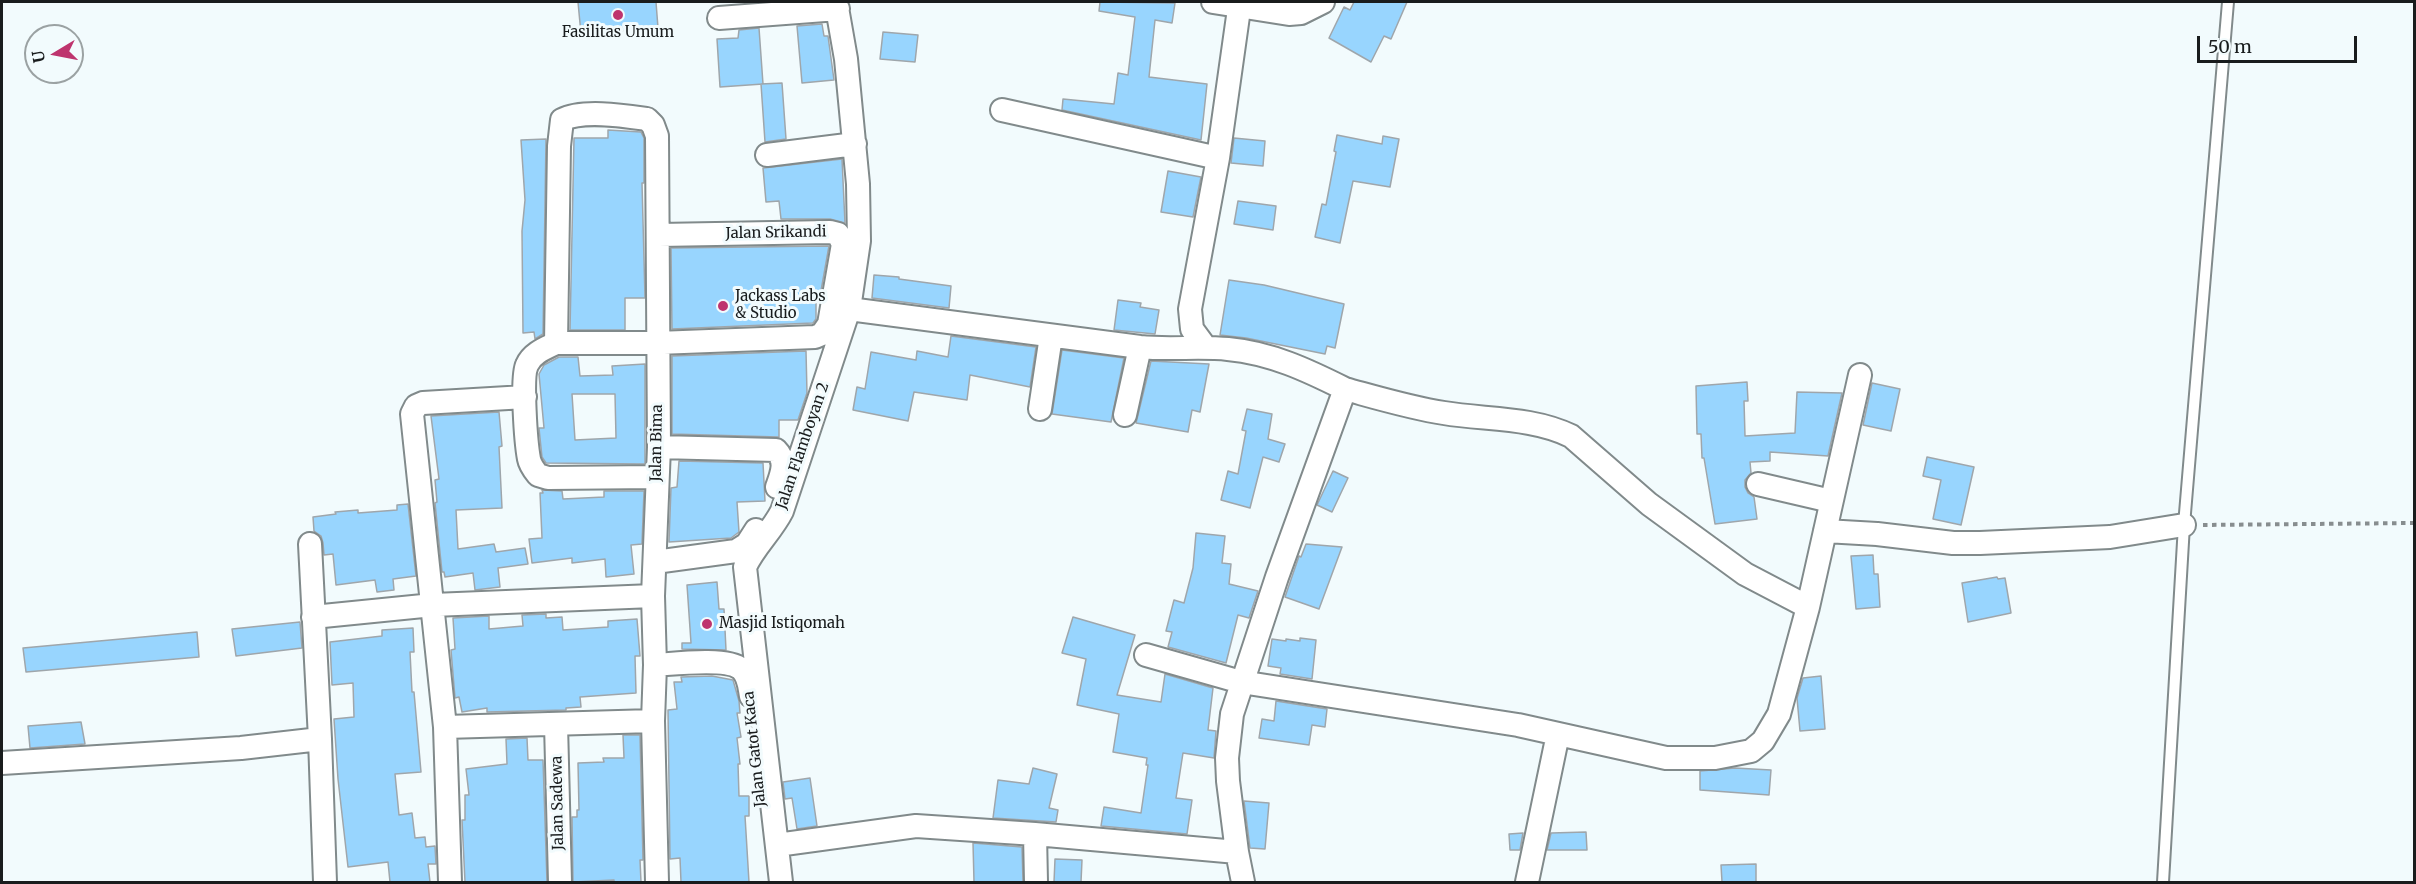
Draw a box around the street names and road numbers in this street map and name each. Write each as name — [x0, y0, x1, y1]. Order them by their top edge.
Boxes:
street label: Jalan Srikandi — [725, 223, 827, 243]
street label: Jalan Flamboyan 2 — [773, 380, 833, 512]
street label: Jalan Bima — [647, 404, 667, 482]
street label: Jalan Gatot Kaca — [740, 690, 770, 808]
street label: Jalan Sadewa — [548, 756, 568, 850]

